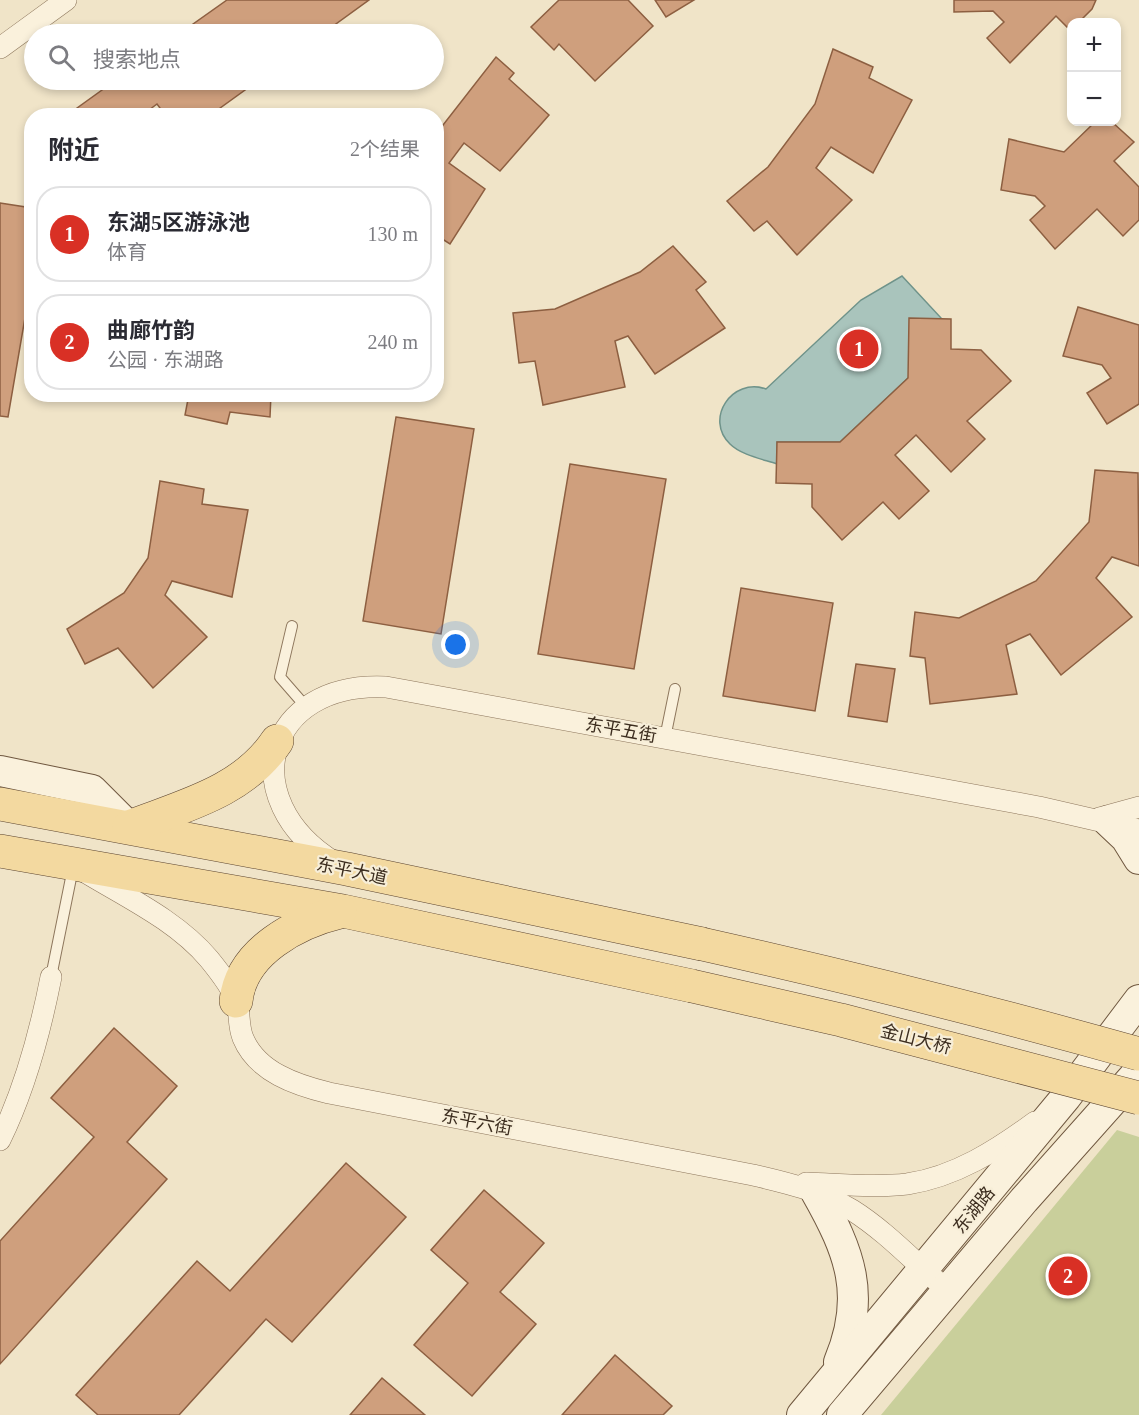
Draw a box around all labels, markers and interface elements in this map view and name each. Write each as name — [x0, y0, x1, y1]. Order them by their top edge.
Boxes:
map controls — [1067, 18, 1121, 126]
button: + — [1067, 18, 1121, 72]
search box — [24, 24, 444, 90]
icon: search — [45, 41, 78, 74]
text: 搜索地点 — [93, 47, 181, 72]
button: − — [1067, 72, 1121, 126]
text: 附近 — [48, 136, 100, 165]
text: 2个结果 — [350, 138, 420, 160]
text: 东湖5区游泳池 — [107, 210, 250, 235]
text: 1 — [65, 223, 75, 245]
text: 130 m — [367, 223, 418, 245]
text: 体育 — [107, 241, 147, 263]
text: 曲廊竹韵 — [107, 318, 195, 343]
pin: 1 — [840, 326, 878, 372]
text: 2 — [65, 331, 75, 353]
text: 240 m — [367, 331, 418, 353]
text: 公园 · 东湖路 — [107, 349, 224, 371]
your location — [441, 630, 470, 659]
street label: 东平五街 — [584, 714, 658, 746]
street label: 东平大道 — [315, 854, 389, 888]
street label: 金山大桥 — [879, 1021, 953, 1057]
street label: 东平六街 — [440, 1105, 514, 1139]
street label: 东湖路 — [949, 1183, 999, 1237]
pin: 2 — [1048, 1254, 1088, 1298]

